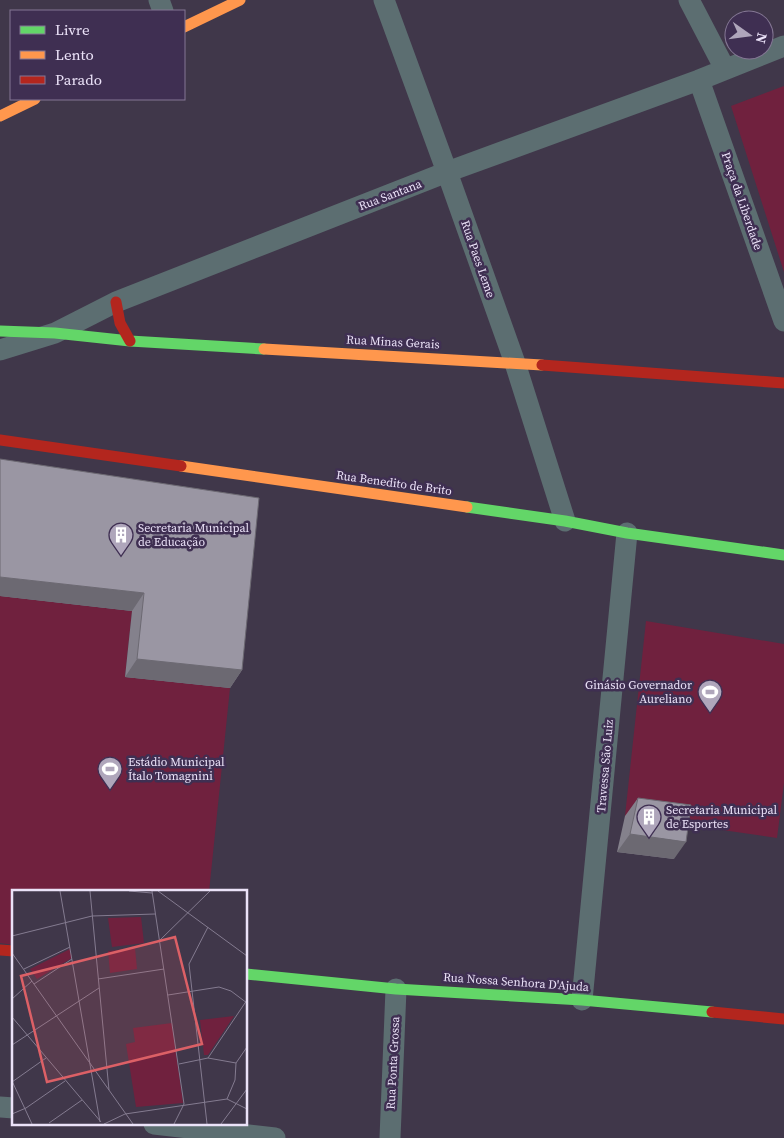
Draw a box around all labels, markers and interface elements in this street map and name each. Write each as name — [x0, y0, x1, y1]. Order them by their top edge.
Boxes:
legend — [10, 10, 185, 100]
north arrow — [724, 10, 774, 60]
text: Livre — [55, 19, 90, 40]
text: N — [751, 31, 773, 46]
text: Lento — [55, 44, 94, 65]
text: Parado — [55, 69, 102, 90]
street label: Praça da Liberdade — [718, 150, 766, 252]
street label: Rua Santana — [356, 175, 425, 214]
street label: Rua Paes Leme — [457, 218, 499, 300]
street label: Rua Minas Gerais — [346, 332, 440, 352]
street label: Rua Benedito de Brito — [335, 467, 453, 499]
place label: Secretaria Municipal de Educação — [138, 520, 250, 550]
building icon: Secretaria Municipal de Educação — [108, 522, 134, 556]
place label: Ginásio Governador Aureliano — [585, 677, 692, 707]
sports icon: Ginásio Governador Aureliano — [697, 679, 723, 713]
street label: Travessa São Luiz — [593, 718, 617, 813]
place label: Estádio Municipal Ítalo Tomagnini — [128, 754, 225, 784]
sports icon: Estádio Municipal Ítalo Tomagnini — [97, 756, 123, 790]
place label: Secretaria Municipal de Esportes — [666, 802, 778, 832]
building icon: Secretaria Municipal de Esportes — [636, 804, 662, 838]
inset map — [12, 890, 248, 1126]
street label: Rua Nossa Senhora D'Ajuda — [443, 969, 590, 995]
street label: Rua Ponta Grossa — [383, 1015, 403, 1110]

